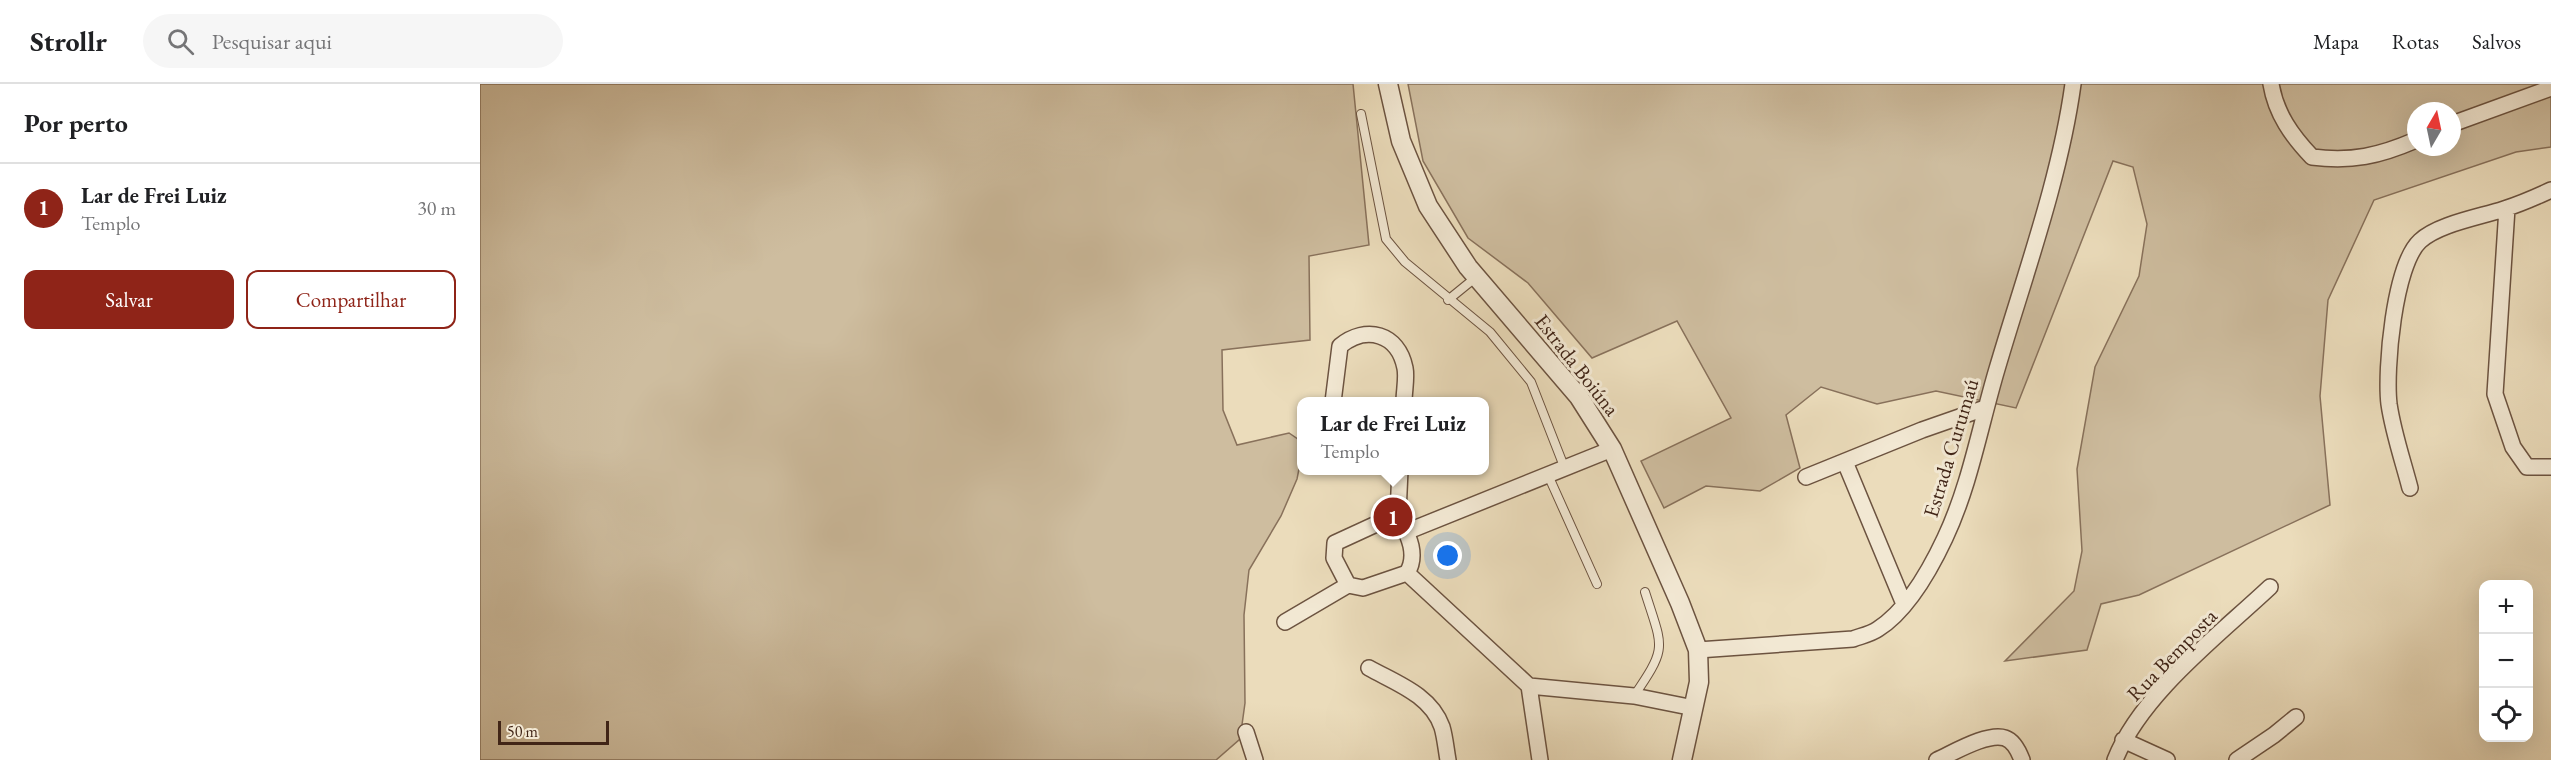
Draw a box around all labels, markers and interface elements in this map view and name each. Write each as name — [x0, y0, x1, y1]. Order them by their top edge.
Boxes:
search box — [143, 14, 563, 68]
text: Strollr — [30, 23, 107, 59]
icon: search — [164, 25, 197, 58]
text: Pesquisar aqui — [212, 27, 332, 56]
text: Mapa — [2313, 28, 2359, 55]
text: Rotas — [2392, 28, 2439, 55]
text: Salvos — [2472, 28, 2521, 55]
north arrow — [2407, 102, 2461, 156]
text: Por perto — [24, 106, 128, 140]
text: Lar de Frei Luiz — [81, 181, 227, 210]
text: 1 — [38, 195, 49, 221]
text: 30 m — [417, 195, 456, 221]
text: Templo — [81, 210, 140, 236]
button: Salvar — [24, 270, 234, 329]
button: Compartilhar — [246, 270, 456, 329]
street label: Estrada Boiúna — [1529, 308, 1626, 422]
street label: Estrada Curumaú — [1917, 375, 1984, 520]
popup — [1297, 397, 1489, 475]
text: Lar de Frei Luiz — [1320, 409, 1466, 438]
text: Templo — [1320, 438, 1380, 464]
pin: 1 — [1374, 494, 1412, 540]
your location — [1433, 541, 1462, 570]
map controls — [2479, 580, 2533, 742]
button: + — [2479, 580, 2533, 634]
street label: Rua Bemposta — [2121, 602, 2223, 707]
button: − — [2479, 634, 2533, 688]
button: locate — [2479, 688, 2533, 742]
scale bar — [498, 718, 609, 746]
text: 50 m — [507, 721, 538, 742]

